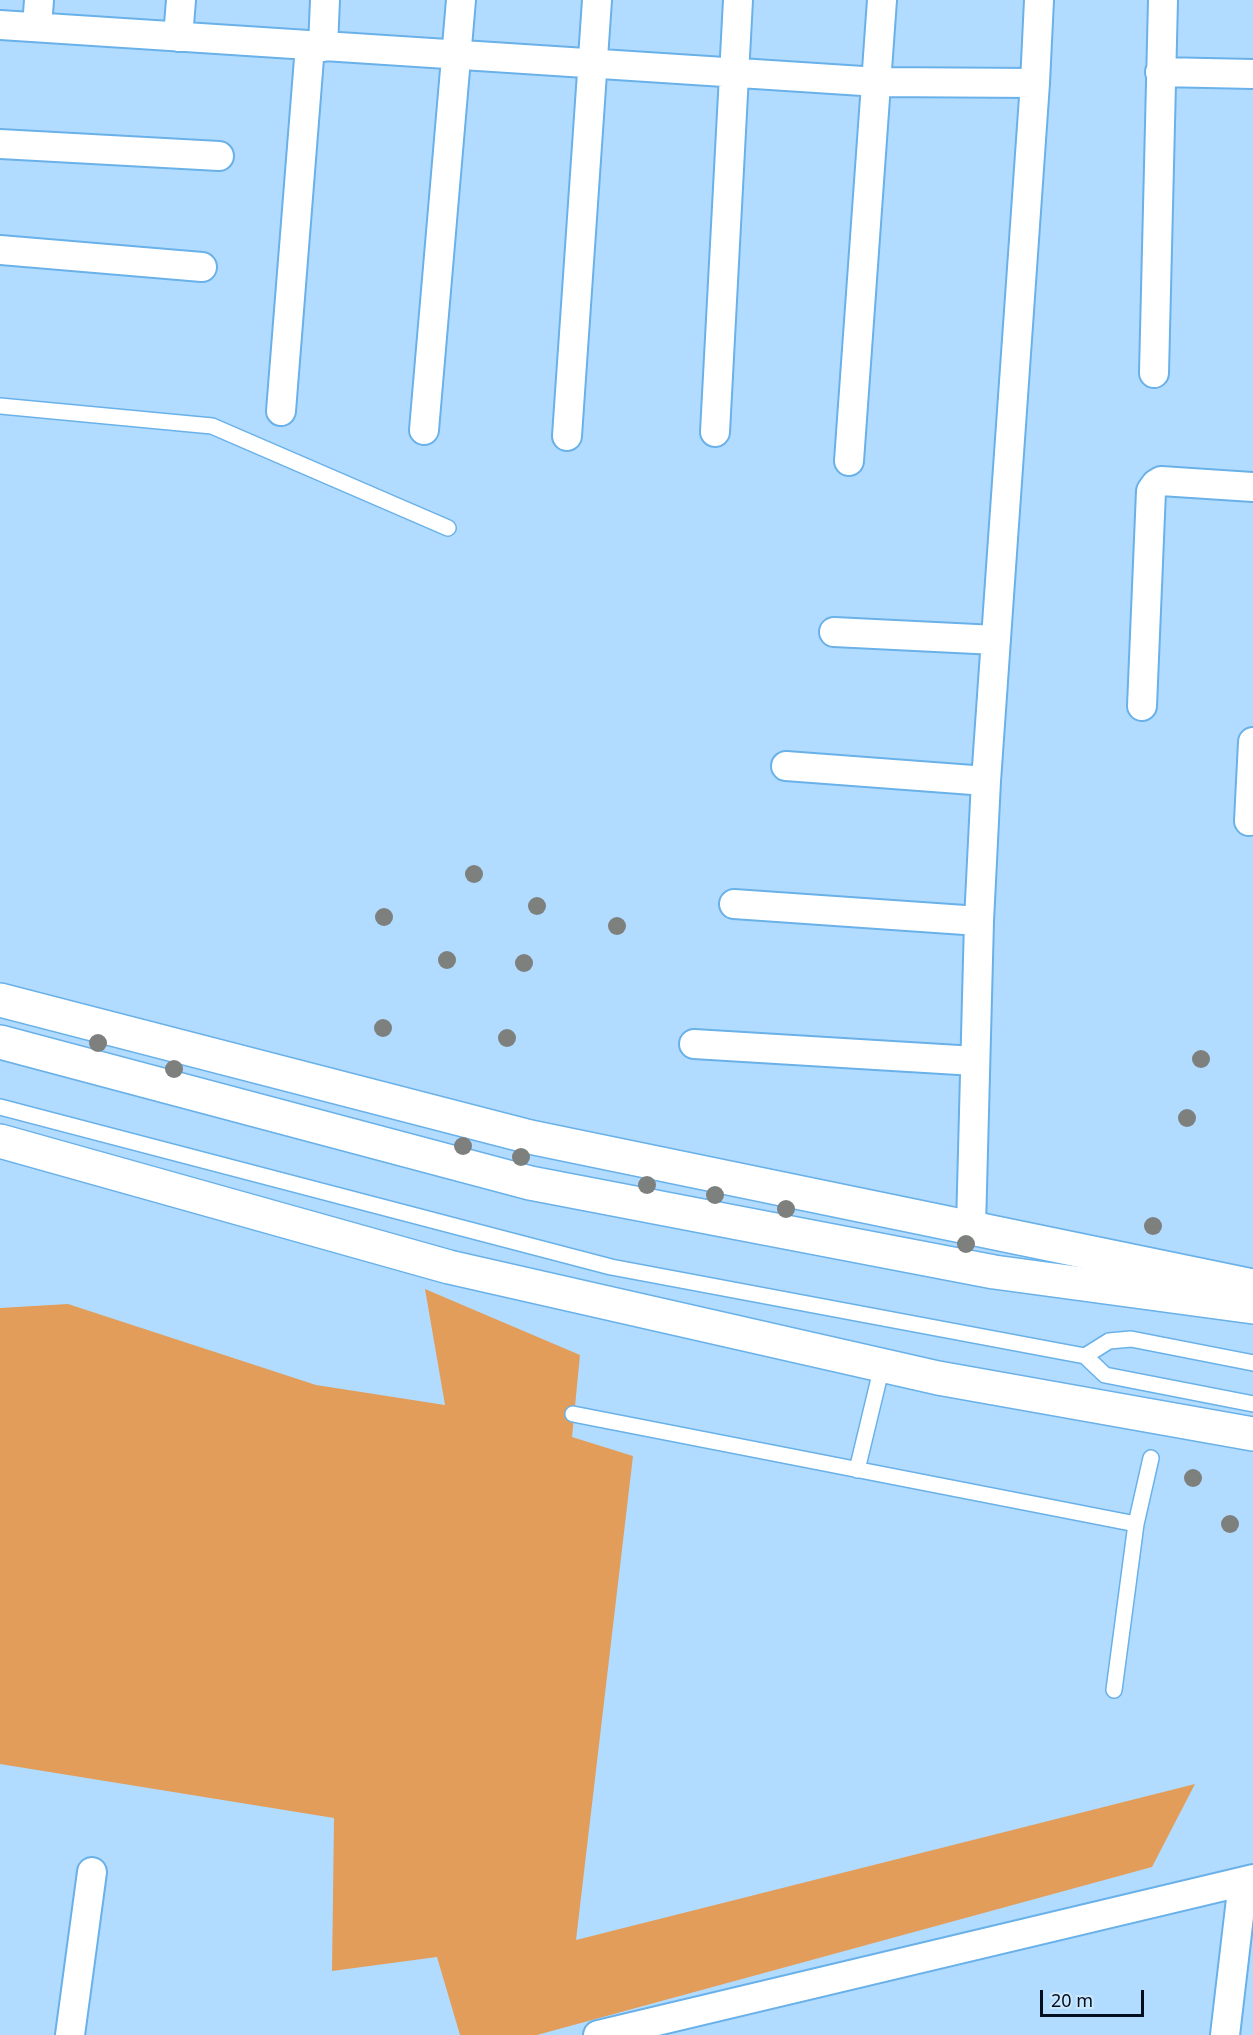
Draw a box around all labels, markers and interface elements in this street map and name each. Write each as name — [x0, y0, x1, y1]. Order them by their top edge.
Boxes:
scale bar — [1043, 1978, 1146, 2016]
text: 20 m — [1051, 1988, 1093, 2012]

